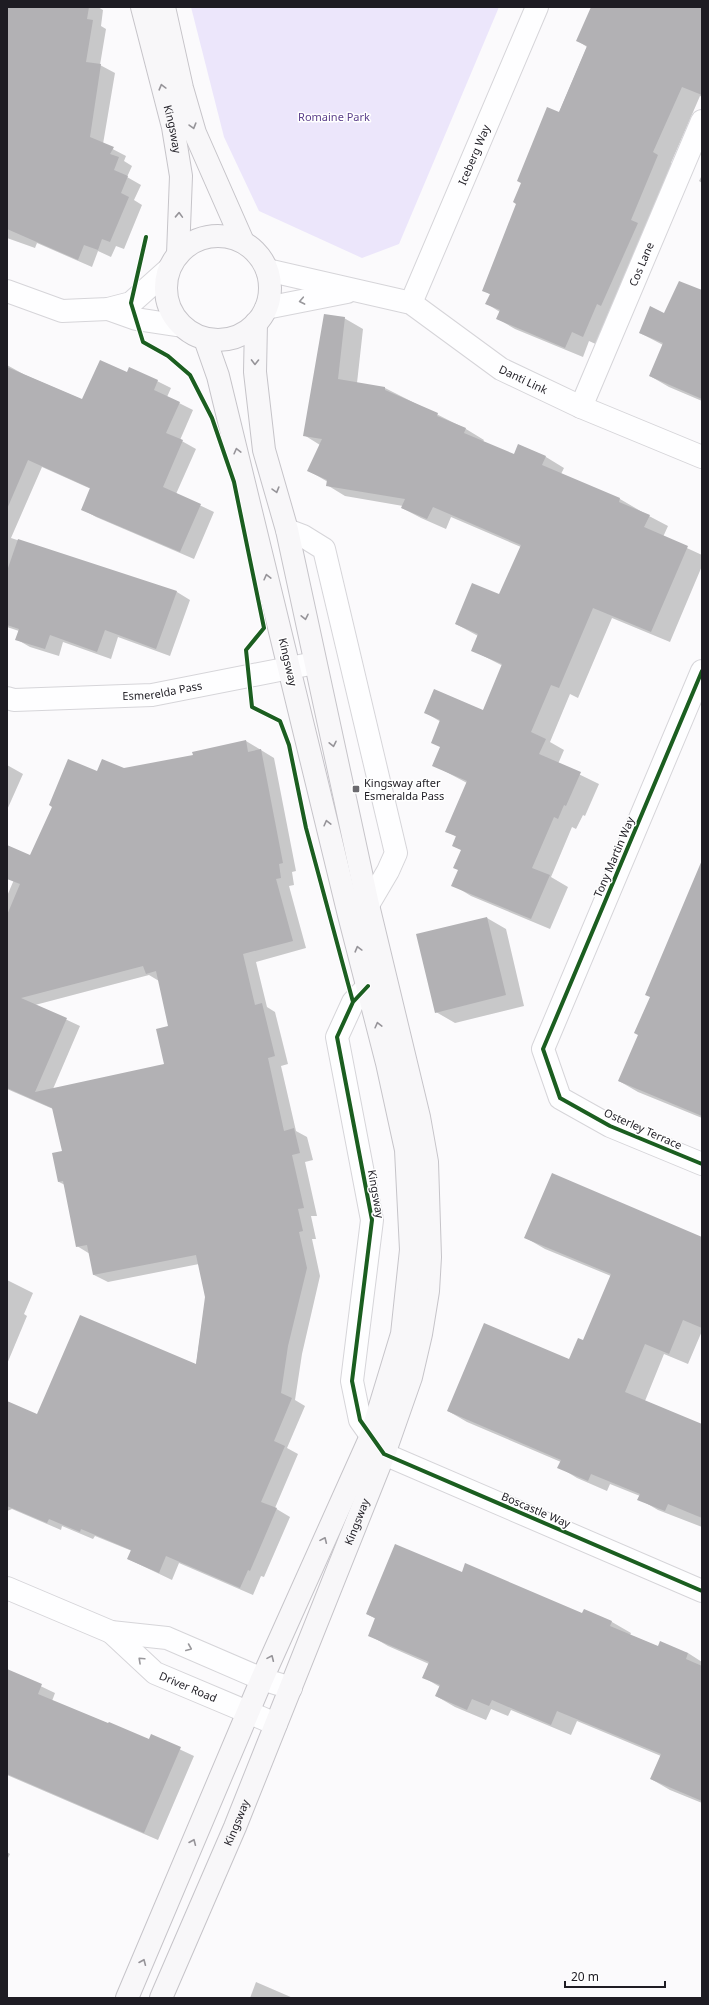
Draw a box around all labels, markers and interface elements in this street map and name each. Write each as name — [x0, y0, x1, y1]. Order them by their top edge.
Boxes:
one-way arrow — [159, 83, 167, 90]
street label: Kingsway — [161, 103, 185, 155]
park label: Romaine Park — [298, 109, 370, 124]
street label: Iceberg Way — [454, 122, 493, 187]
one-way arrow — [188, 123, 197, 130]
one-way arrow — [175, 212, 184, 218]
street label: Cos Lane — [625, 240, 657, 288]
one-way arrow — [299, 296, 305, 305]
one-way arrow — [251, 359, 259, 365]
street label: Danti Link — [497, 361, 550, 397]
one-way arrow — [233, 447, 241, 454]
one-way arrow — [271, 487, 279, 494]
one-way arrow — [264, 574, 272, 580]
one-way arrow — [301, 614, 309, 620]
street label: Kingsway — [276, 636, 301, 688]
street label: Esmerelda Pass — [122, 677, 203, 703]
one-way arrow — [328, 741, 336, 747]
place label: Kingsway after Esmeralda Pass — [364, 775, 444, 803]
marker: Kingsway after Esmeralda Pass — [351, 784, 361, 794]
street label: Tony Martin Way — [590, 814, 637, 899]
one-way arrow — [323, 819, 331, 826]
one-way arrow — [354, 945, 363, 952]
one-way arrow — [374, 1022, 382, 1028]
street label: Osterley Terrace — [602, 1105, 685, 1152]
street label: Kingsway — [365, 1169, 388, 1220]
street label: Boscastle Way — [499, 1488, 573, 1531]
street label: Kingsway — [340, 1496, 373, 1547]
one-way arrow — [319, 1536, 327, 1544]
one-way arrow — [186, 1643, 193, 1651]
one-way arrow — [266, 1655, 274, 1663]
one-way arrow — [138, 1657, 146, 1664]
street label: Driver Road — [157, 1668, 219, 1705]
street label: Kingsway — [220, 1797, 252, 1848]
one-way arrow — [188, 1839, 196, 1847]
one-way arrow — [138, 1959, 146, 1966]
scale bar — [565, 1963, 665, 1989]
text: 20 m — [571, 1968, 599, 1985]

